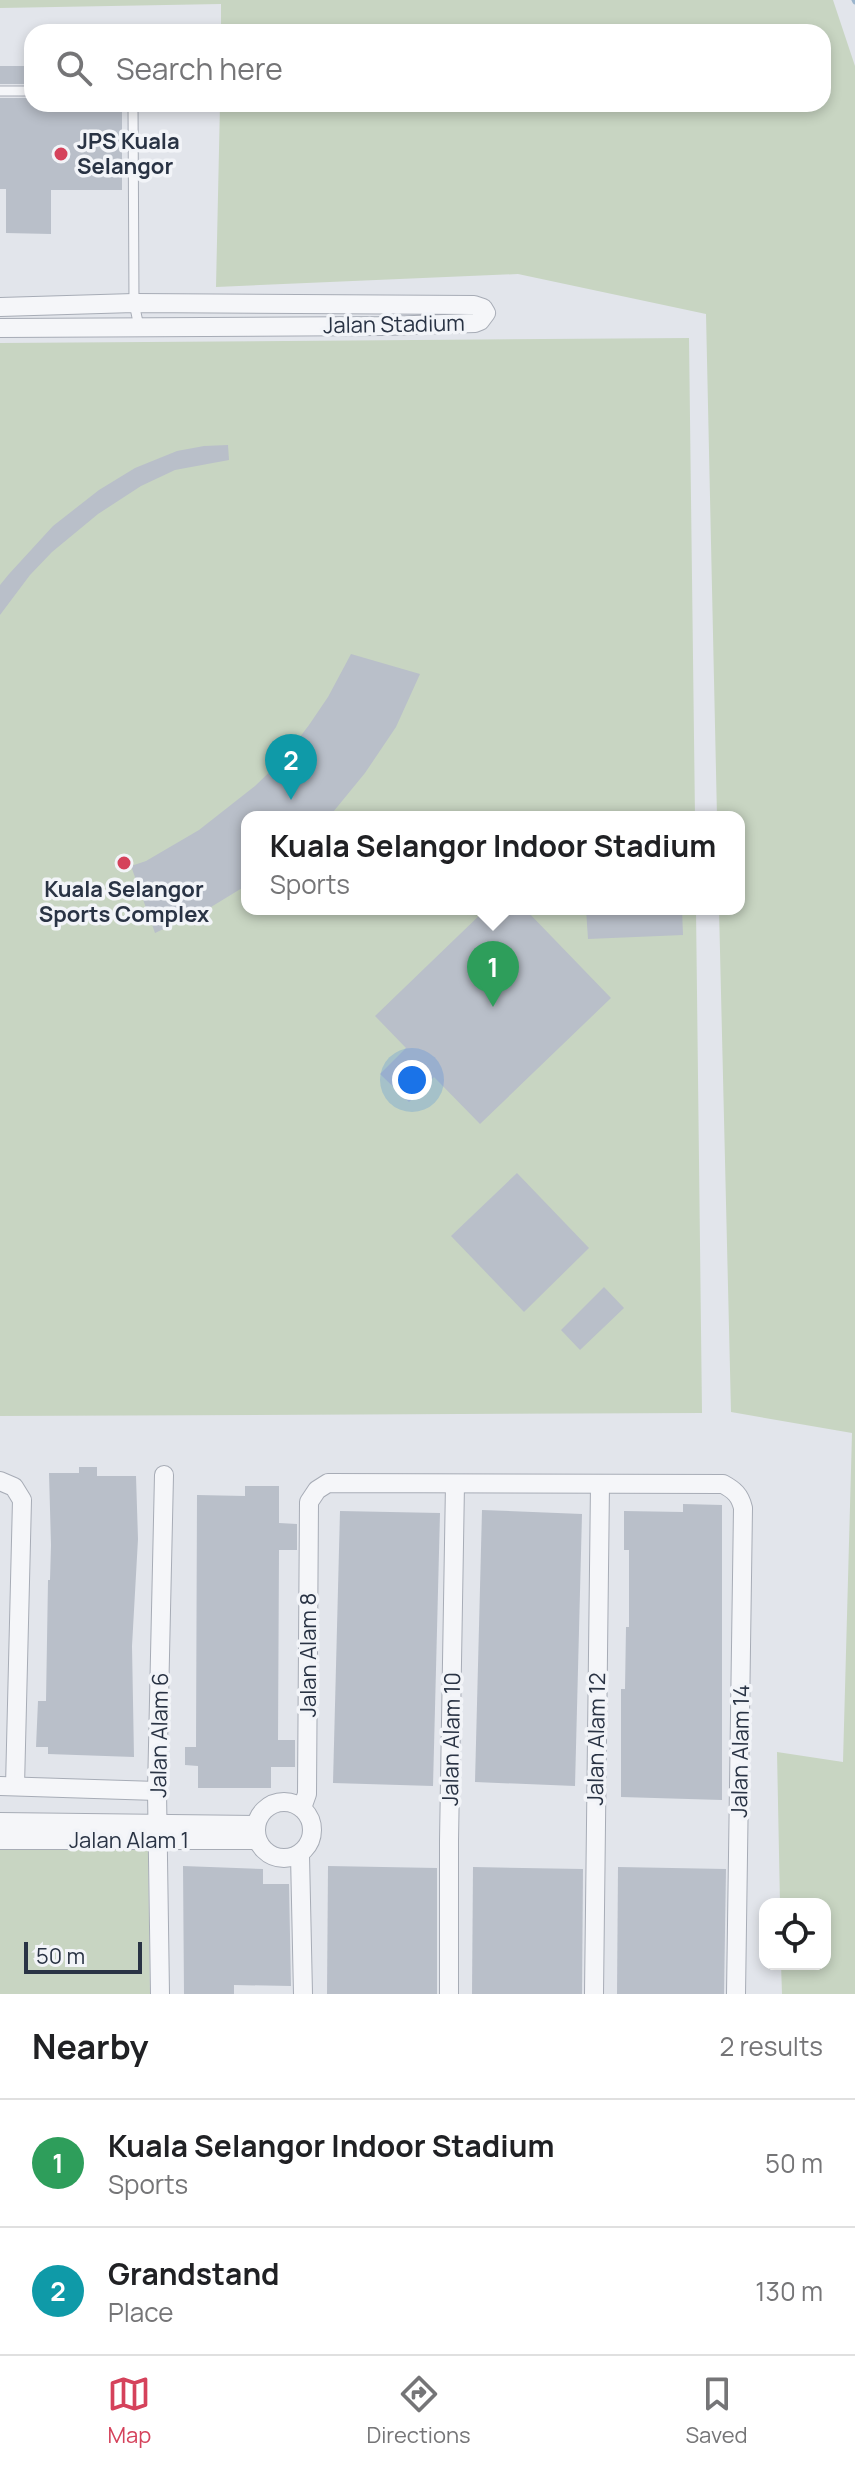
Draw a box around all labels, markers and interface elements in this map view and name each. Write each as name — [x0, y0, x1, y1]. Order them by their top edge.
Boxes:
search box — [24, 24, 831, 112]
icon: search — [52, 46, 96, 90]
text: Search here — [116, 48, 283, 89]
place label: JPS Kuala Selangor — [77, 126, 180, 181]
marker: JPS Kuala Selangor — [52, 145, 70, 163]
street label: Jalan Stadium — [323, 308, 465, 340]
pin: 2 — [265, 734, 317, 800]
popup — [241, 811, 745, 915]
text: Kuala Selangor Indoor Stadium — [270, 825, 716, 866]
marker: Kuala Selangor Sports Complex — [115, 854, 133, 872]
text: Sports — [270, 866, 350, 902]
place label: Kuala Selangor Sports Complex — [39, 874, 209, 929]
pin: 1 — [467, 941, 519, 1007]
your location — [392, 1060, 432, 1100]
street label: Jalan Alam 8 — [293, 1593, 323, 1717]
street label: Jalan Alam 6 — [143, 1672, 175, 1798]
street label: Jalan Alam 10 — [435, 1672, 467, 1806]
street label: Jalan Alam 12 — [580, 1672, 612, 1806]
street label: Jalan Alam 14 — [724, 1684, 756, 1818]
street label: Jalan Alam 1 — [69, 1825, 189, 1855]
map controls — [759, 1898, 831, 1970]
button: locate — [759, 1898, 831, 1970]
scale bar — [24, 1938, 142, 1974]
text: 50 m — [36, 1941, 85, 1971]
text: Nearby — [32, 2023, 148, 2069]
text: 2 results — [719, 2028, 823, 2064]
text: Kuala Selangor Indoor Stadium — [108, 2125, 554, 2166]
text: 1 — [52, 2145, 64, 2181]
text: 50 m — [765, 2145, 823, 2181]
text: Sports — [108, 2166, 188, 2202]
text: Grandstand — [108, 2253, 279, 2294]
text: 2 — [50, 2273, 66, 2309]
text: 130 m — [755, 2273, 823, 2309]
text: Place — [108, 2294, 173, 2330]
tab: Map — [107, 2372, 151, 2450]
tab: Directions — [366, 2372, 471, 2450]
tab: Saved — [686, 2372, 748, 2450]

